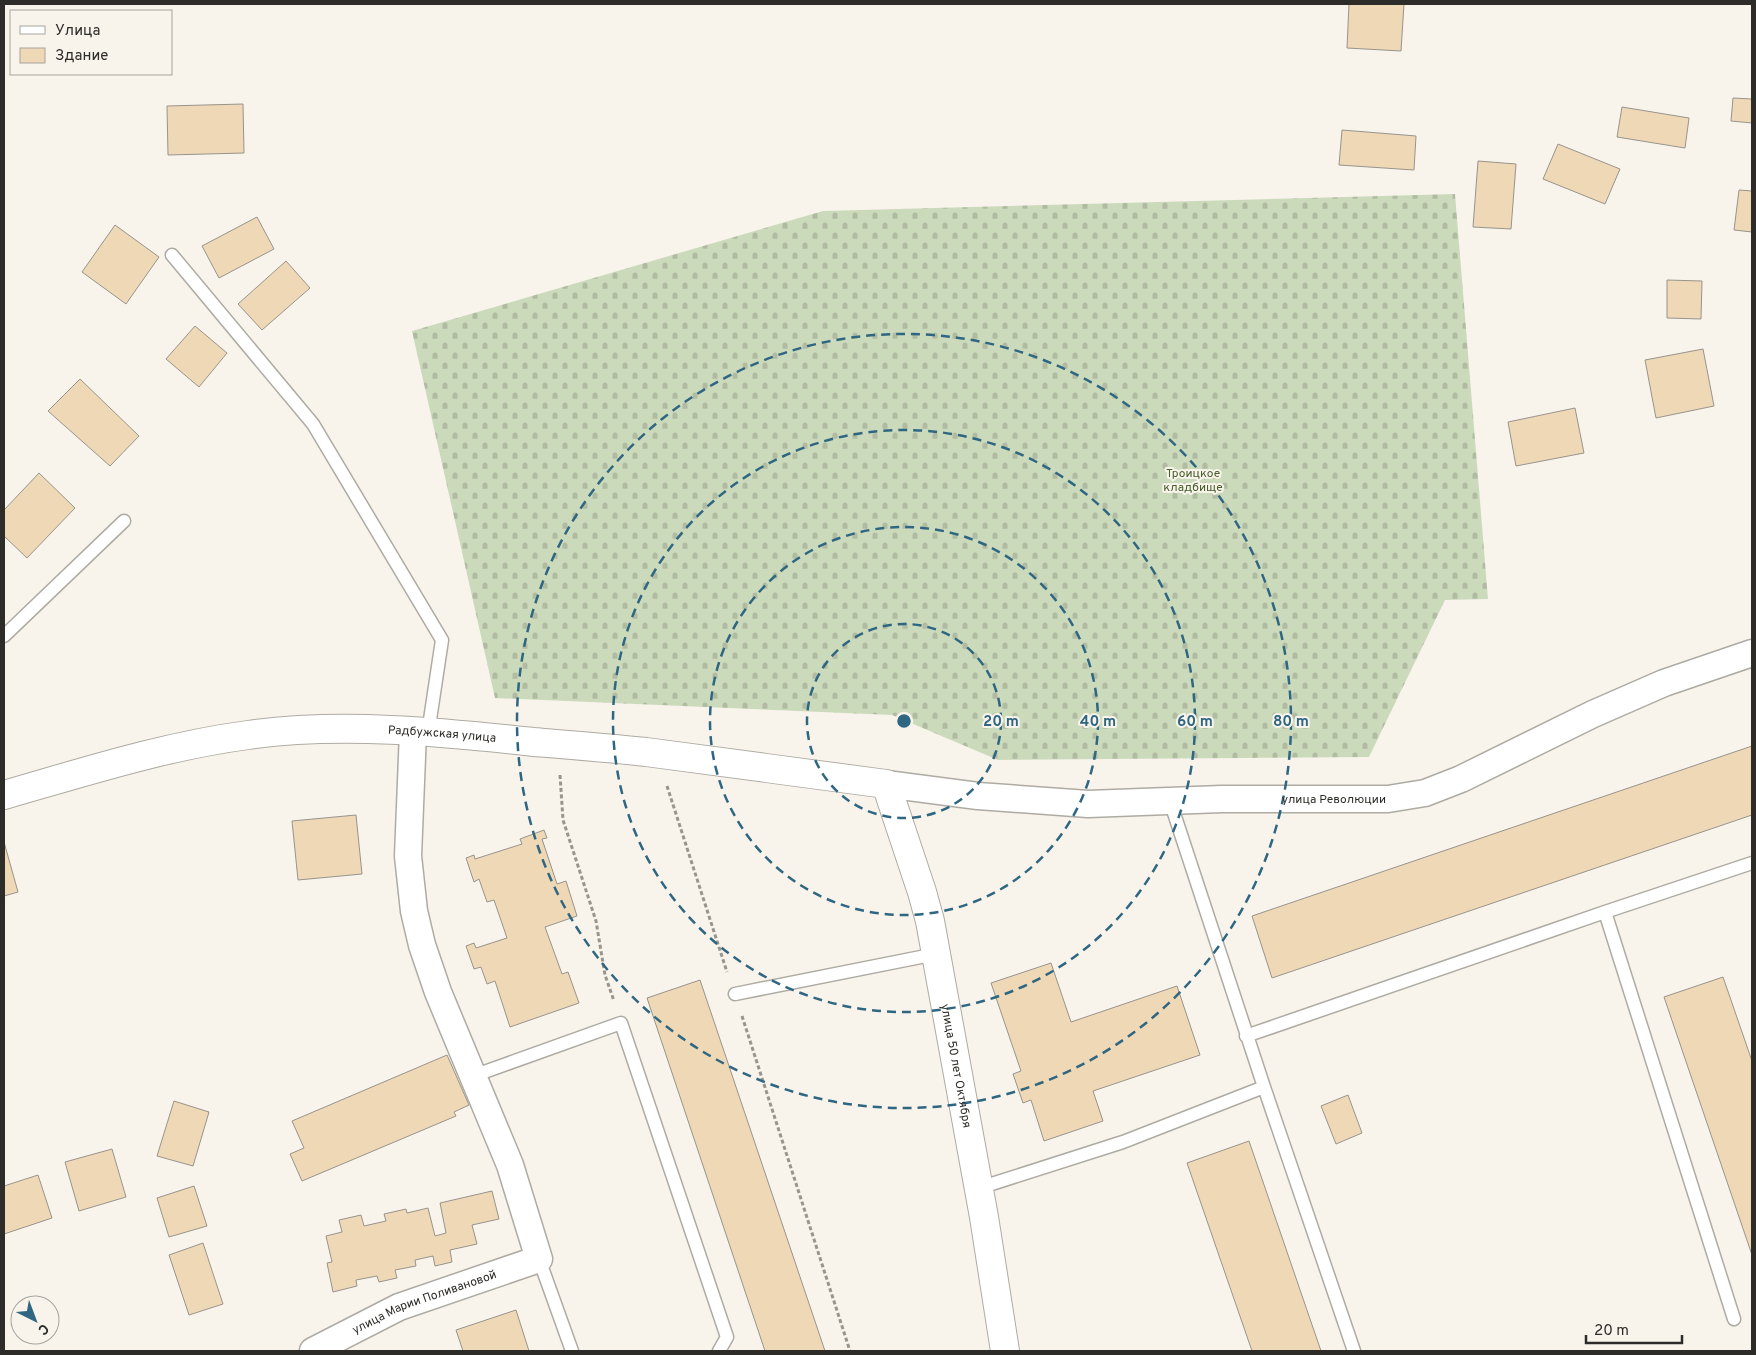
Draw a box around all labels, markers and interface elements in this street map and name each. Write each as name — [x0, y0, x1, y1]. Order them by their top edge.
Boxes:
legend — [10, 10, 172, 75]
text: Улица — [55, 22, 100, 41]
text: Здание — [55, 47, 108, 66]
park label: Троицкое кладбище — [1163, 466, 1223, 496]
centre of rings — [895, 712, 913, 730]
text: 20 m — [983, 713, 1019, 732]
text: 40 m — [1080, 713, 1116, 732]
text: 60 m — [1177, 713, 1213, 732]
text: 80 m — [1273, 713, 1309, 732]
street label: Радбужская улица — [388, 723, 497, 747]
street label: улица Революции — [1282, 792, 1386, 808]
street label: улица 50 лет Октября — [936, 1003, 975, 1129]
street label: улица Марии Поливановой — [350, 1267, 499, 1339]
north arrow — [10, 1295, 60, 1345]
scale bar — [1586, 1312, 1682, 1344]
text: С — [34, 1319, 52, 1338]
text: 20 m — [1594, 1322, 1629, 1341]

